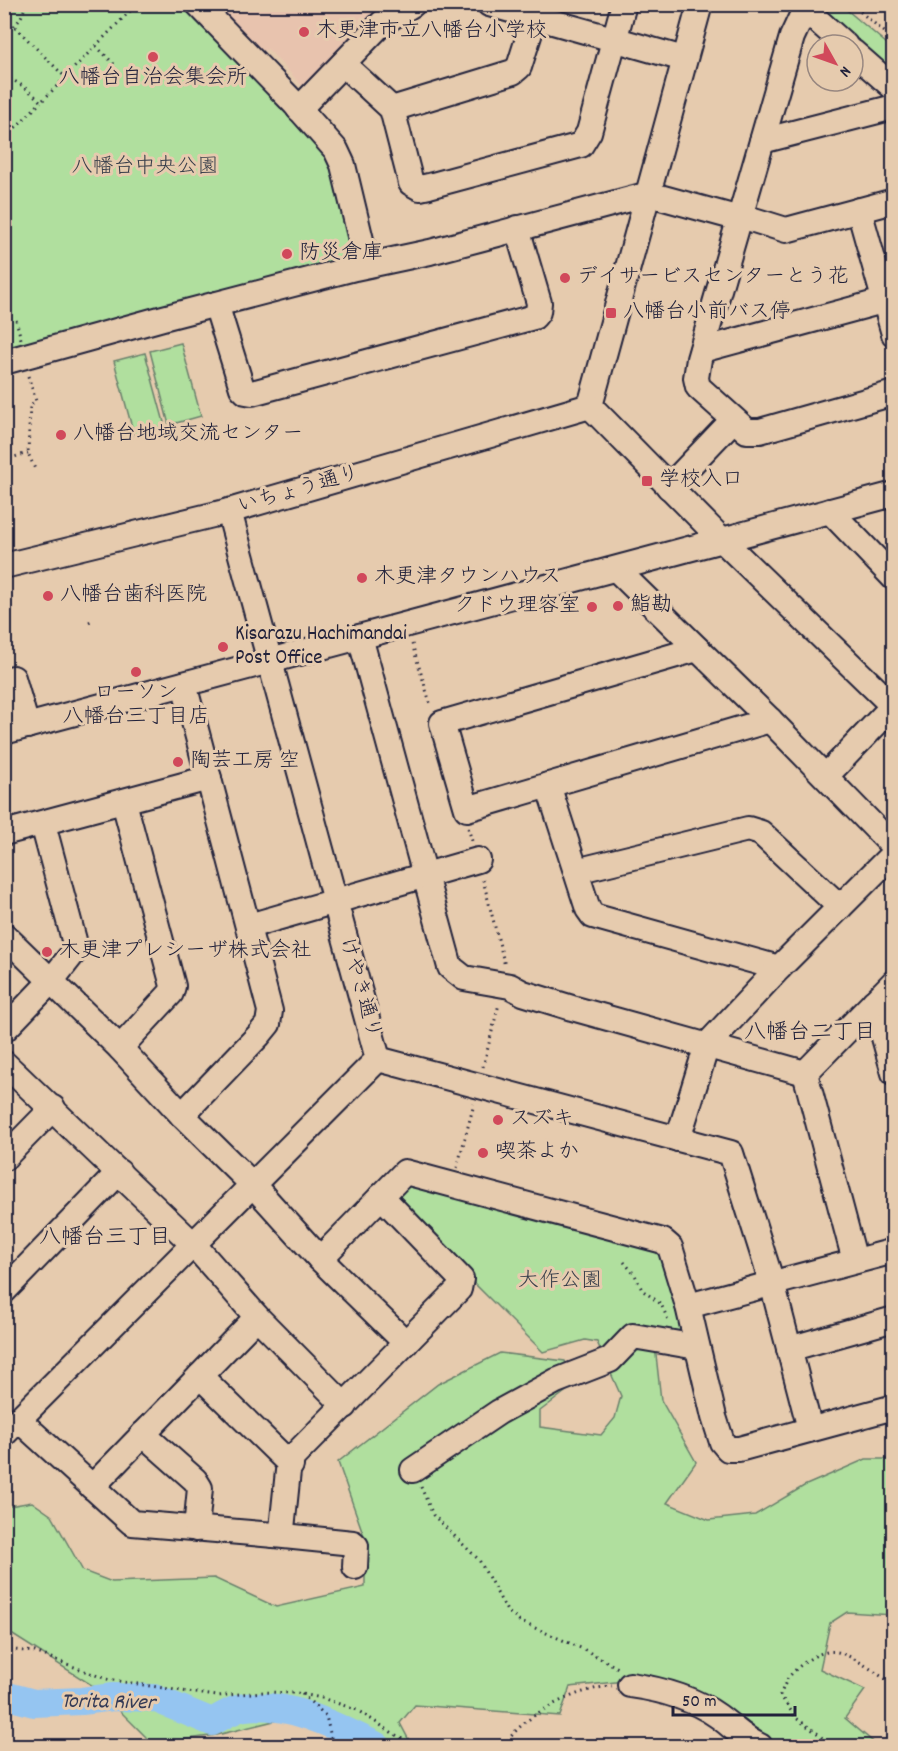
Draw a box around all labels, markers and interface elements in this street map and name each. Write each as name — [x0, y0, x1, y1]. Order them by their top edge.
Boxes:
place label: 木更津市立八幡台小学校 — [316, 17, 547, 47]
marker: 木更津市立八幡台小学校 — [297, 25, 311, 39]
north arrow — [805, 33, 865, 93]
marker: 八幡台自治会集会所 — [146, 50, 160, 64]
text: N — [833, 61, 856, 82]
place label: 八幡台自治会集会所 — [59, 64, 248, 94]
park label: 八幡台中央公園 — [72, 153, 219, 183]
place label: 防災倉庫 — [299, 239, 383, 269]
marker: 防災倉庫 — [280, 247, 294, 261]
place label: デイサービスセンターとう花 — [577, 263, 848, 293]
marker: デイサービスセンターとう花 — [558, 271, 572, 285]
place label: 八幡台小前バス停 — [623, 298, 791, 328]
marker: 八幡台小前バス停 — [604, 306, 618, 320]
place label: 八幡台地域交流センター — [73, 420, 303, 450]
marker: 八幡台地域交流センター — [54, 428, 68, 442]
street label: いちょう通り — [234, 459, 364, 523]
place label: 学校入口 — [659, 466, 743, 496]
marker: 学校入口 — [640, 474, 654, 488]
place label: 木更津タウンハウス — [374, 563, 561, 593]
marker: 木更津タウンハウス — [355, 571, 369, 585]
place label: 八幡台歯科医院 — [60, 581, 207, 611]
marker: 八幡台歯科医院 — [41, 589, 55, 603]
place label: 鮨勘 — [630, 591, 672, 621]
place label: クドウ理容室 — [454, 592, 580, 622]
marker: 鮨勘 — [611, 599, 625, 613]
marker: クドウ理容室 — [585, 600, 599, 614]
place label: Kisarazu Hachimandai Post Office — [235, 620, 407, 674]
marker: Kisarazu Hachimandai Post Office — [216, 640, 230, 654]
marker: ローソン 八幡台三丁目店 — [129, 665, 143, 679]
place label: ローソン 八幡台三丁目店 — [63, 679, 210, 733]
place label: 陶芸工房 空 — [190, 747, 300, 777]
marker: 陶芸工房 空 — [171, 755, 185, 769]
street label: けやき通り — [330, 933, 388, 1043]
place label: 木更津プレシーザ株式会社 — [59, 937, 312, 967]
marker: 木更津プレシーザ株式会社 — [40, 945, 54, 959]
district label: 八幡台二丁目 — [744, 1018, 876, 1049]
place label: スズキ — [510, 1105, 574, 1135]
marker: スズキ — [491, 1113, 505, 1127]
place label: 喫茶よか — [495, 1138, 579, 1168]
marker: 喫茶よか — [476, 1146, 490, 1160]
district label: 八幡台三丁目 — [39, 1223, 171, 1254]
park label: 大作公園 — [518, 1267, 602, 1297]
scale bar — [673, 1679, 794, 1717]
water label: Torita River — [61, 1687, 158, 1719]
text: 50 m — [682, 1690, 717, 1715]

